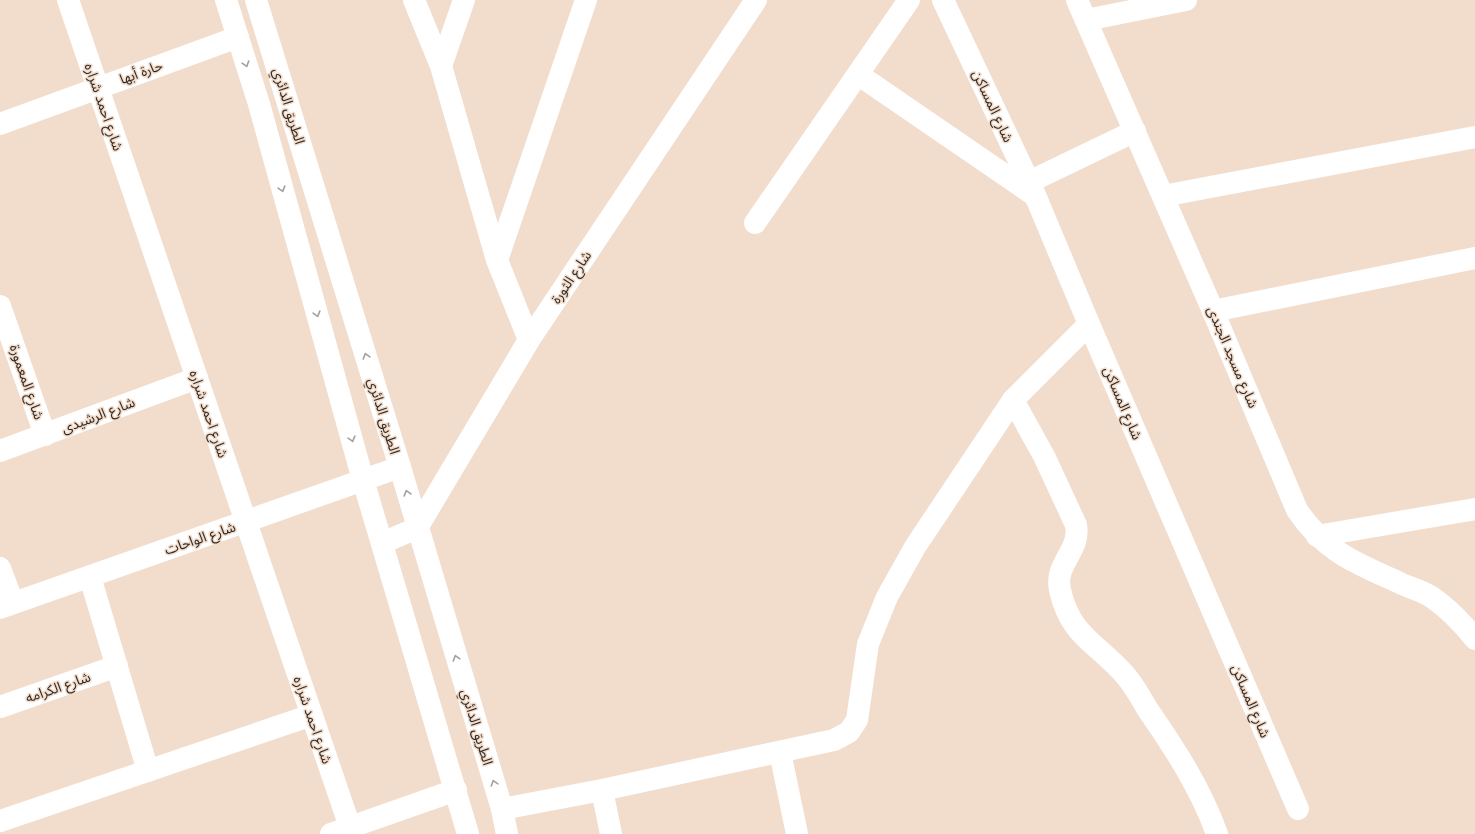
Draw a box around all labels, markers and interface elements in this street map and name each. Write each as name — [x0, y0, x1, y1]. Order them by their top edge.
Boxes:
street label: حارة أبها — [117, 55, 165, 89]
street label: شارع احمد شراره — [79, 60, 128, 154]
one-way arrow — [241, 60, 250, 67]
street label: الطريق الدائري — [267, 65, 310, 147]
street label: شارع المساكن — [967, 66, 1019, 146]
one-way arrow — [277, 185, 286, 192]
street label: شارع الثورة — [546, 246, 597, 308]
street label: شارع مسجد الجندى — [1202, 303, 1264, 412]
one-way arrow — [312, 310, 321, 317]
street label: شارع المعمورة — [4, 342, 49, 423]
one-way arrow — [362, 352, 371, 359]
street label: شارع المساكن — [1098, 363, 1147, 443]
street label: شارع احمد شراره — [184, 367, 233, 461]
street label: الطريق الدائري — [362, 375, 405, 457]
street label: شارع الرشيدى — [58, 392, 138, 439]
one-way arrow — [347, 436, 356, 443]
one-way arrow — [403, 490, 412, 497]
street label: شارع الواحات — [162, 516, 239, 560]
one-way arrow — [452, 655, 461, 662]
street label: شارع المساكن — [1226, 661, 1275, 741]
street label: شارع الكرامه — [23, 667, 94, 708]
street label: شارع احمد شراره — [288, 673, 337, 767]
street label: الطريق الدائري — [455, 686, 498, 768]
one-way arrow — [490, 779, 499, 786]

